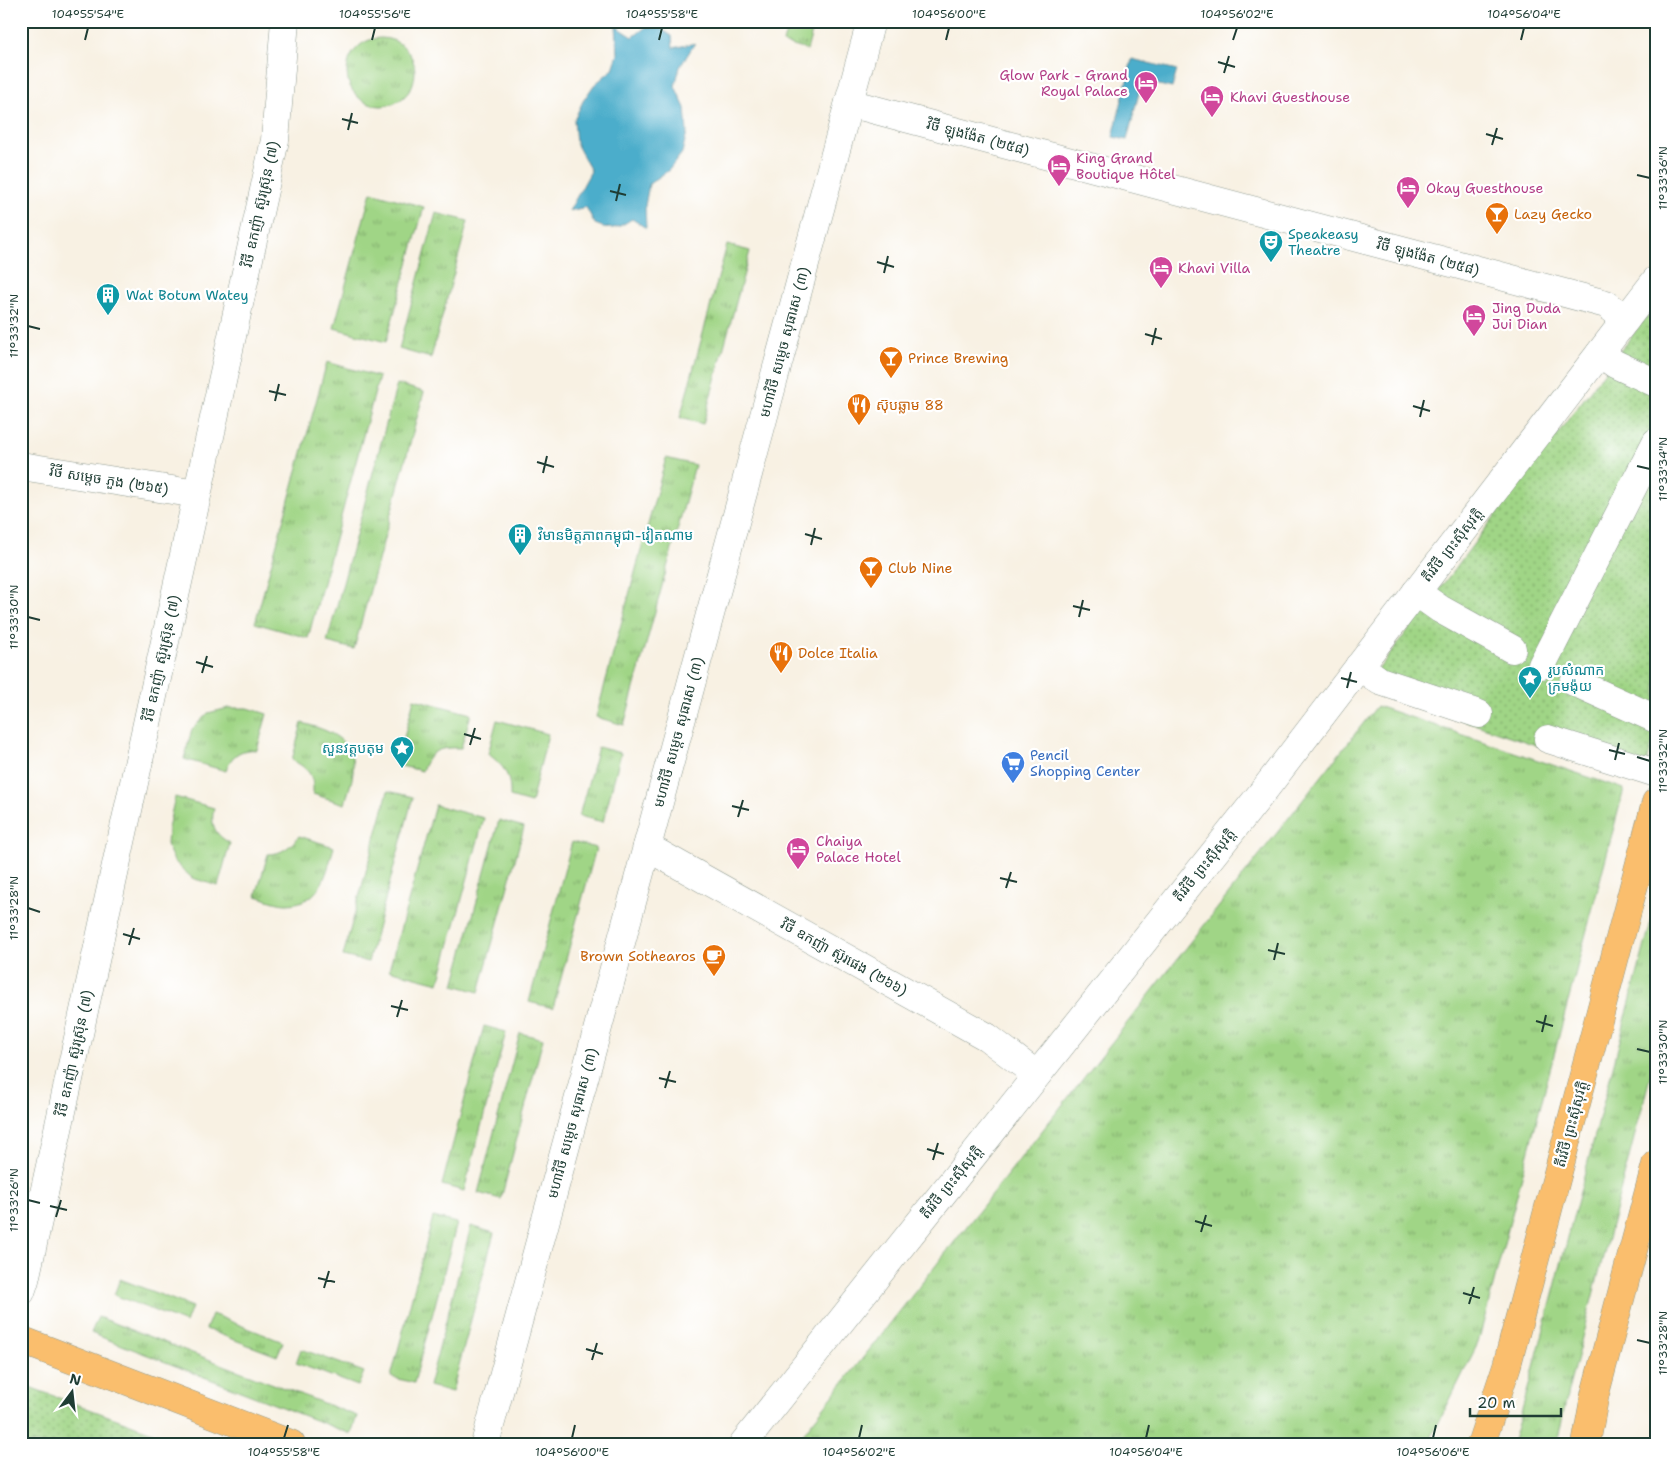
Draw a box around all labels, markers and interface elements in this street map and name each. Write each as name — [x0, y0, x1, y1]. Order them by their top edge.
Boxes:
text: 104°55'54"E — [52, 6, 124, 22]
text: 104°55'56"E — [339, 6, 411, 22]
text: 104°55'58"E — [626, 6, 698, 22]
text: 104°56'00"E — [912, 6, 986, 22]
text: 104°56'02"E — [1200, 6, 1274, 22]
text: 104°56'04"E — [1487, 6, 1561, 22]
place label: Glow Park - Grand Royal Palace — [999, 66, 1128, 100]
hotel icon: Glow Park - Grand Royal Palace — [1133, 70, 1159, 104]
hotel icon: Khavi Guesthouse — [1199, 84, 1225, 118]
place label: Khavi Guesthouse — [1230, 88, 1350, 106]
street label: វិថី ឡុងង៉ែត (២៥៨) — [923, 114, 1031, 162]
street label: វិថី ឧកញ៉ា ស៊ួរស៊្រុន (៧) — [238, 139, 283, 269]
text: 11°33'36"N — [1655, 146, 1671, 210]
place label: King Grand Boutique Hôtel — [1076, 149, 1176, 183]
hotel icon: King Grand Boutique Hôtel — [1046, 153, 1072, 187]
hotel icon: Okay Guesthouse — [1395, 175, 1421, 209]
place label: Okay Guesthouse — [1426, 179, 1543, 197]
bar icon: Lazy Gecko — [1484, 201, 1510, 235]
place label: Lazy Gecko — [1514, 205, 1592, 223]
place label: Speakeasy Theatre — [1288, 225, 1359, 259]
theatre icon: Speakeasy Theatre — [1258, 229, 1284, 263]
street label: វិថី ឡុងង៉ែត (២៥៨) — [1373, 234, 1481, 282]
hotel icon: Khavi Villa — [1148, 255, 1174, 289]
place label: Khavi Villa — [1178, 259, 1250, 277]
street label: មហាវិថី សម្តេច សុធារស (៣) — [755, 265, 813, 419]
building icon: Wat Botum Watey — [95, 282, 121, 316]
place label: Wat Botum Watey — [126, 286, 249, 304]
text: 11°33'32"N — [6, 294, 22, 358]
place label: Jing Duda Jui Dian — [1492, 299, 1561, 333]
hotel icon: Jing Duda Jui Dian — [1461, 303, 1487, 337]
bar icon: Prince Brewing — [878, 345, 904, 379]
place label: Prince Brewing — [908, 349, 1008, 367]
restaurant icon: ស៊ុបឆ្លាម 88 — [846, 392, 872, 426]
place label: ស៊ុបឆ្លាម 88 — [876, 396, 944, 414]
text: 11°33'34"N — [1655, 437, 1671, 501]
street label: វិថី សម្តេច ភួង (២៦៥) — [48, 462, 170, 499]
street label: តីរវិថី ព្រះស៊ីសុវត្តិ — [1418, 504, 1487, 586]
building icon: វិមានមិត្តភាពកម្ពុជា-វៀតណាម — [507, 522, 533, 556]
place label: វិមានមិត្តភាពកម្ពុជា-វៀតណាម — [537, 526, 693, 547]
bar icon: Club Nine — [858, 555, 884, 589]
place label: Club Nine — [888, 559, 952, 577]
text: 11°33'30"N — [6, 585, 22, 649]
street label: វិថី ឧកញ៉ា ស៊ួរស៊្រុន (៧) — [139, 593, 184, 723]
restaurant icon: Dolce Italia — [768, 640, 794, 674]
place label: Dolce Italia — [798, 644, 878, 662]
street label: មហាវិថី សម្តេច សុធារស (៣) — [649, 655, 707, 809]
place label: រូបសំណាក ក្រមង៉ុយ — [1547, 661, 1604, 695]
place icon: រូបសំណាក ក្រមង៉ុយ — [1517, 665, 1543, 699]
text: 11°33'32"N — [1655, 729, 1671, 793]
place icon: សួនវត្តបតុម — [389, 735, 415, 769]
place label: សួនវត្តបតុម — [322, 739, 384, 757]
place label: Pencil Shopping Center — [1030, 746, 1141, 780]
supermarket icon: Pencil Shopping Center — [1000, 750, 1026, 784]
street label: តីរវិថី ព្រះស៊ីសុវត្តិ — [1169, 825, 1239, 905]
place label: Chaiya Palace Hotel — [816, 832, 901, 866]
hotel icon: Chaiya Palace Hotel — [785, 836, 811, 870]
text: 11°33'28"N — [6, 876, 22, 940]
street label: វិថី ឧកញ៉ា ស៊ួរផេង (២៦៦) — [777, 914, 910, 999]
cafe icon: Brown Sothearos — [701, 943, 727, 977]
place label: Brown Sothearos — [580, 947, 696, 965]
street label: វិថី ឧកញ៉ា ស៊ួរស៊្រុន (៧) — [52, 988, 97, 1118]
text: 11°33'30"N — [1655, 1020, 1671, 1084]
street label: មហាវិថី សម្តេច សុធារស (៣) — [543, 1046, 601, 1200]
street label: តីរវិថី ព្រះស៊ីសុវត្តិ — [1551, 1079, 1592, 1169]
street label: តីរវិថី ព្រះស៊ីសុវត្តិ — [916, 1142, 986, 1222]
text: 11°33'26"N — [6, 1168, 22, 1232]
text: 11°33'28"N — [1655, 1311, 1671, 1375]
north arrow — [48, 1368, 98, 1418]
text: N — [68, 1369, 83, 1390]
scale bar — [1470, 1385, 1561, 1417]
text: 20 m — [1477, 1393, 1516, 1413]
text: 104°55'58"E — [248, 1444, 320, 1460]
text: 104°56'00"E — [535, 1444, 609, 1460]
text: 104°56'02"E — [822, 1444, 896, 1460]
text: 104°56'04"E — [1109, 1444, 1183, 1460]
text: 104°56'06"E — [1397, 1444, 1469, 1460]

